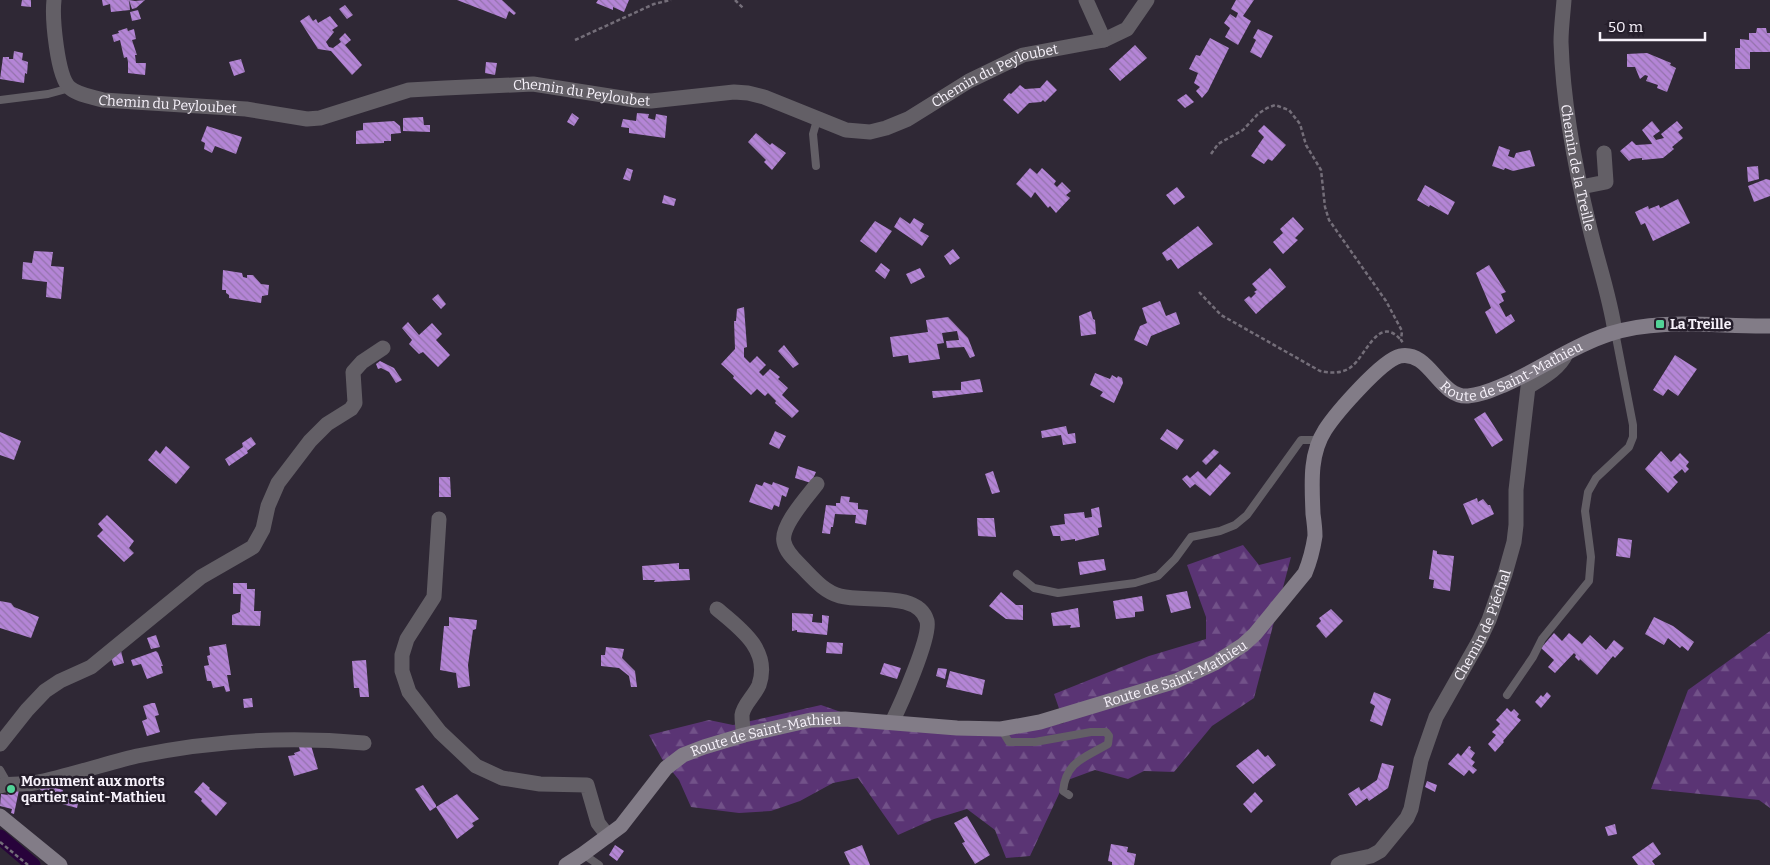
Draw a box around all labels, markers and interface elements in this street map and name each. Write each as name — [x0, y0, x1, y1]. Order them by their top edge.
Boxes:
scale bar — [1600, 10, 1705, 42]
text: 50 m — [1608, 18, 1644, 36]
street label: Chemin du Peyloubet — [928, 41, 1060, 111]
street label: Chemin du Peyloubet — [513, 76, 651, 110]
street label: Chemin du Peyloubet — [96, 91, 237, 117]
street label: Chemin de la Treille — [1557, 103, 1598, 233]
place label: La Treille — [1670, 316, 1732, 333]
marker: La Treille — [1654, 318, 1666, 330]
street label: Route de Saint-Mathieu — [1436, 338, 1585, 405]
street label: Chemin de Piéchal — [1450, 568, 1515, 684]
street label: Route de Saint-Mathieu — [1102, 637, 1250, 711]
street label: Route de Saint-Mathieu — [688, 711, 842, 760]
place label: Monument aux morts qartier saint-Mathieu — [21, 773, 166, 806]
marker: Monument aux morts qartier saint-Mathieu — [5, 783, 17, 795]

